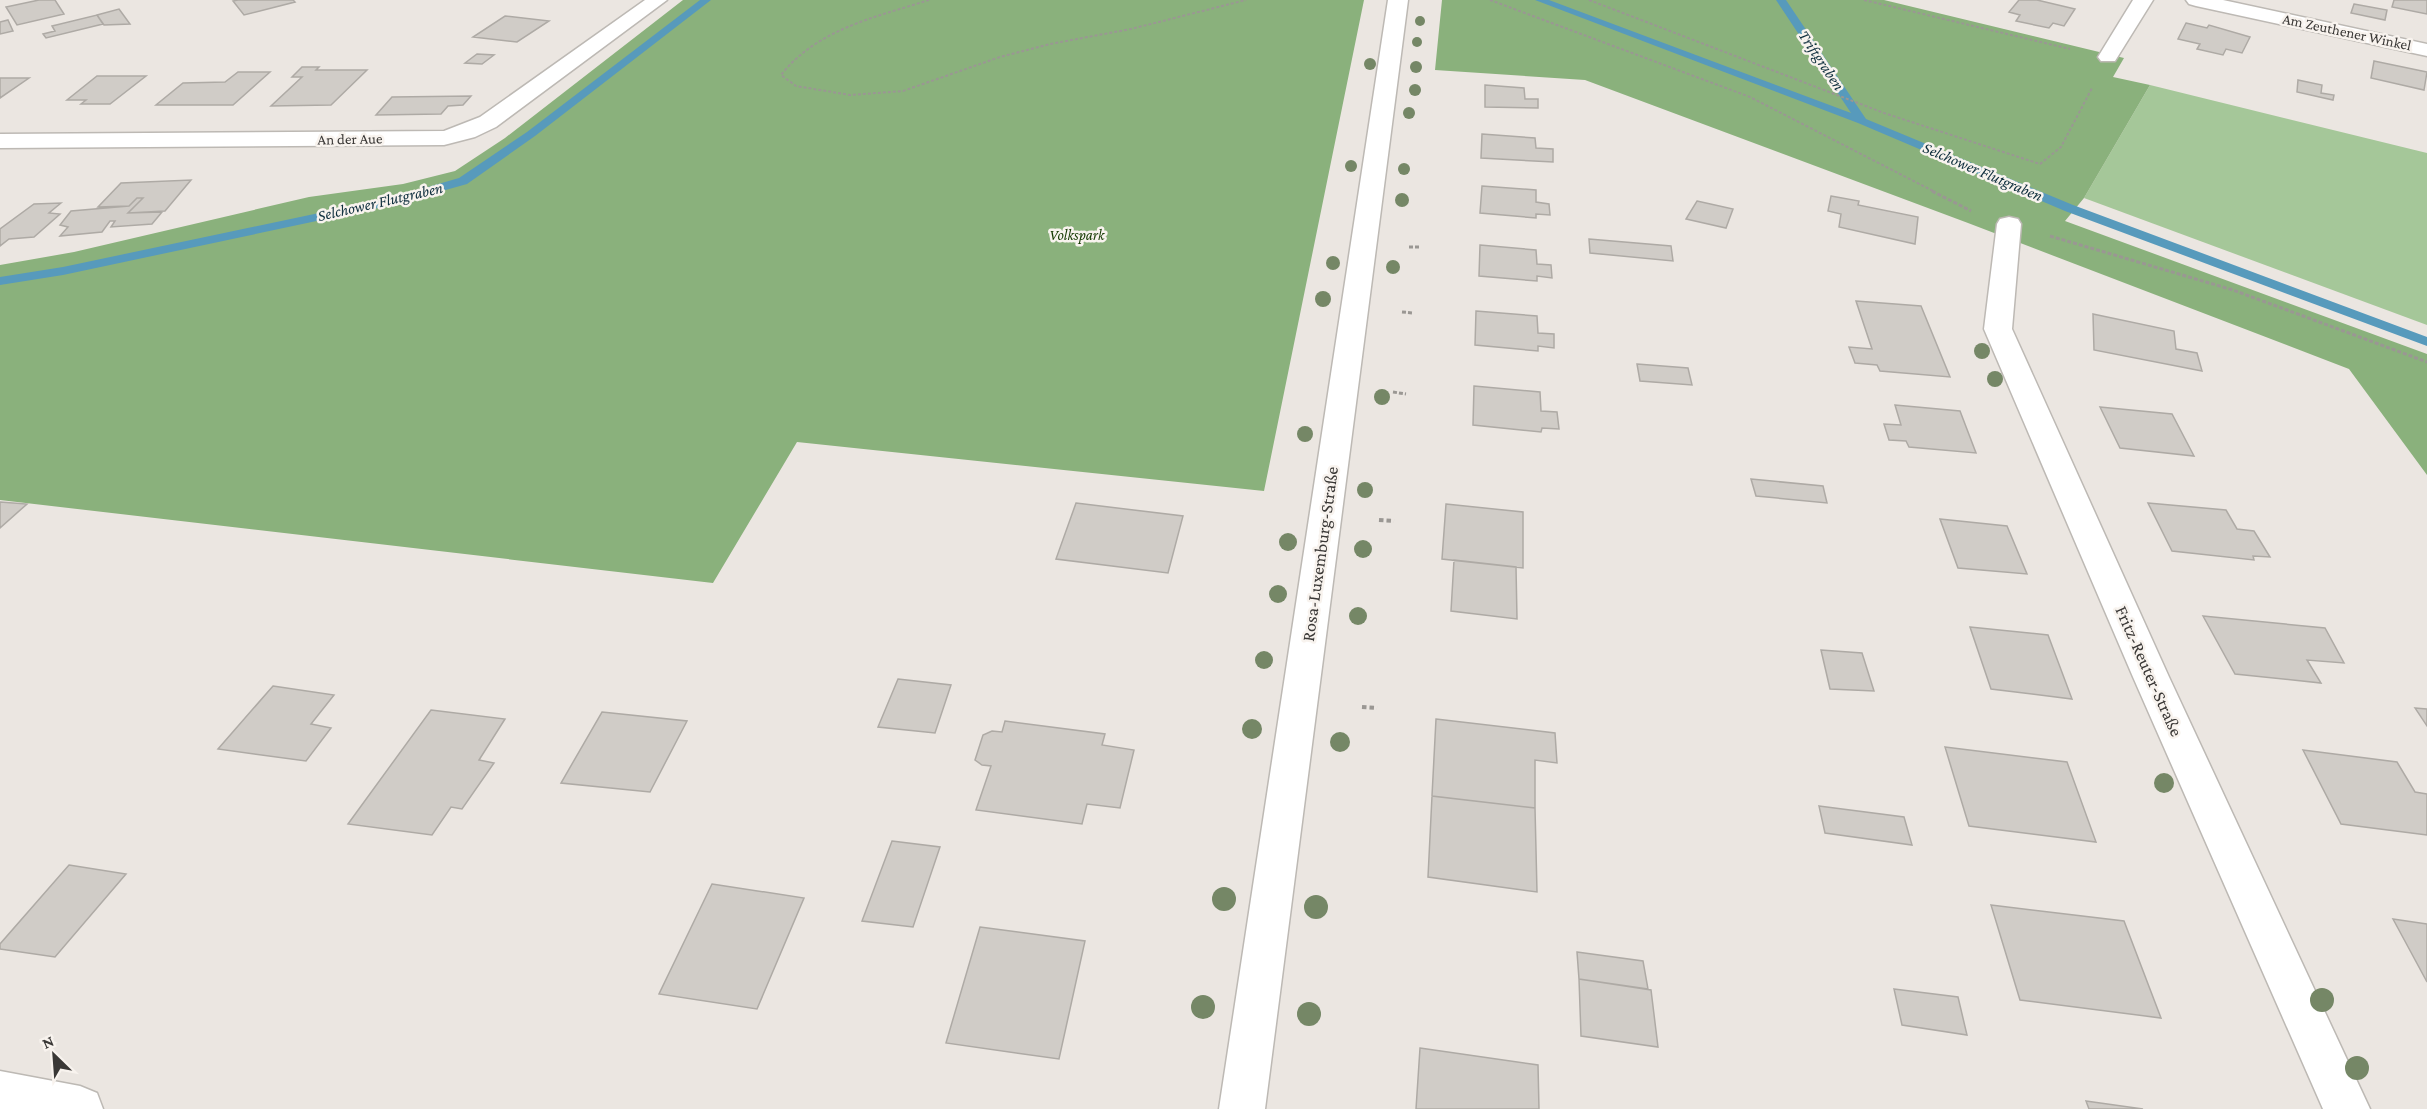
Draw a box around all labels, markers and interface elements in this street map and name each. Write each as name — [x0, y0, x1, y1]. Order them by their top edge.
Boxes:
street label: Am Zeuthener Winkel — [2281, 11, 2413, 53]
water label: Triftgraben — [1795, 27, 1848, 94]
street label: An der Aue — [317, 130, 383, 148]
water label: Selchower Flutgraben — [1920, 139, 2045, 205]
water label: Selchower Flutgraben — [316, 179, 445, 225]
park label: Volkspark — [1049, 227, 1106, 244]
street label: Rosa-Luxemburg-Straße — [1298, 465, 1342, 643]
street label: Fritz-Reuter-Straße — [2111, 603, 2187, 739]
north arrow — [24, 1025, 84, 1085]
text: N — [39, 1032, 56, 1052]

